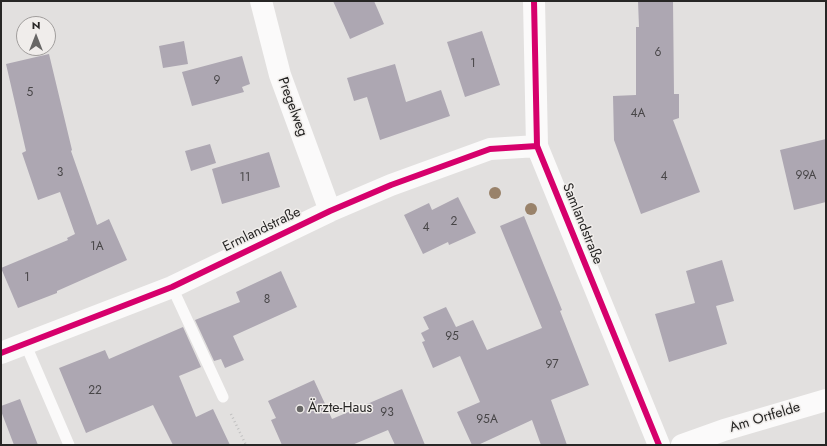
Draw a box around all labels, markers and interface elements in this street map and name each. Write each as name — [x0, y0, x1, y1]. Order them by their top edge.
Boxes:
north arrow — [16, 16, 56, 56]
text: N — [32, 17, 40, 33]
house number: 6 — [655, 46, 661, 60]
house number: 1 — [470, 57, 476, 71]
house number: 9 — [214, 74, 220, 88]
street label: Pregelweg — [273, 75, 311, 139]
house number: 5 — [27, 86, 33, 100]
house number: 4A — [631, 107, 645, 121]
house number: 3 — [57, 166, 63, 180]
house number: 99A — [796, 169, 816, 183]
house number: 4 — [661, 170, 667, 184]
house number: 11 — [240, 171, 250, 185]
street label: Samlandstraße — [558, 181, 606, 267]
street label: Ermlandstraße — [220, 204, 304, 256]
house number: 2 — [451, 215, 457, 229]
house number: 4 — [423, 221, 429, 235]
house number: 1A — [90, 240, 104, 254]
house number: 1 — [24, 271, 30, 285]
house number: 8 — [264, 293, 270, 307]
house number: 95 — [445, 330, 459, 344]
house number: 97 — [546, 358, 558, 372]
house number: 22 — [88, 384, 102, 398]
street label: Am Ortfelde — [728, 399, 802, 437]
place label: Ärzte-Haus — [308, 401, 372, 417]
marker: Ärzte-Haus — [295, 404, 305, 414]
house number: 93 — [380, 406, 394, 420]
house number: 95A — [476, 413, 498, 427]

